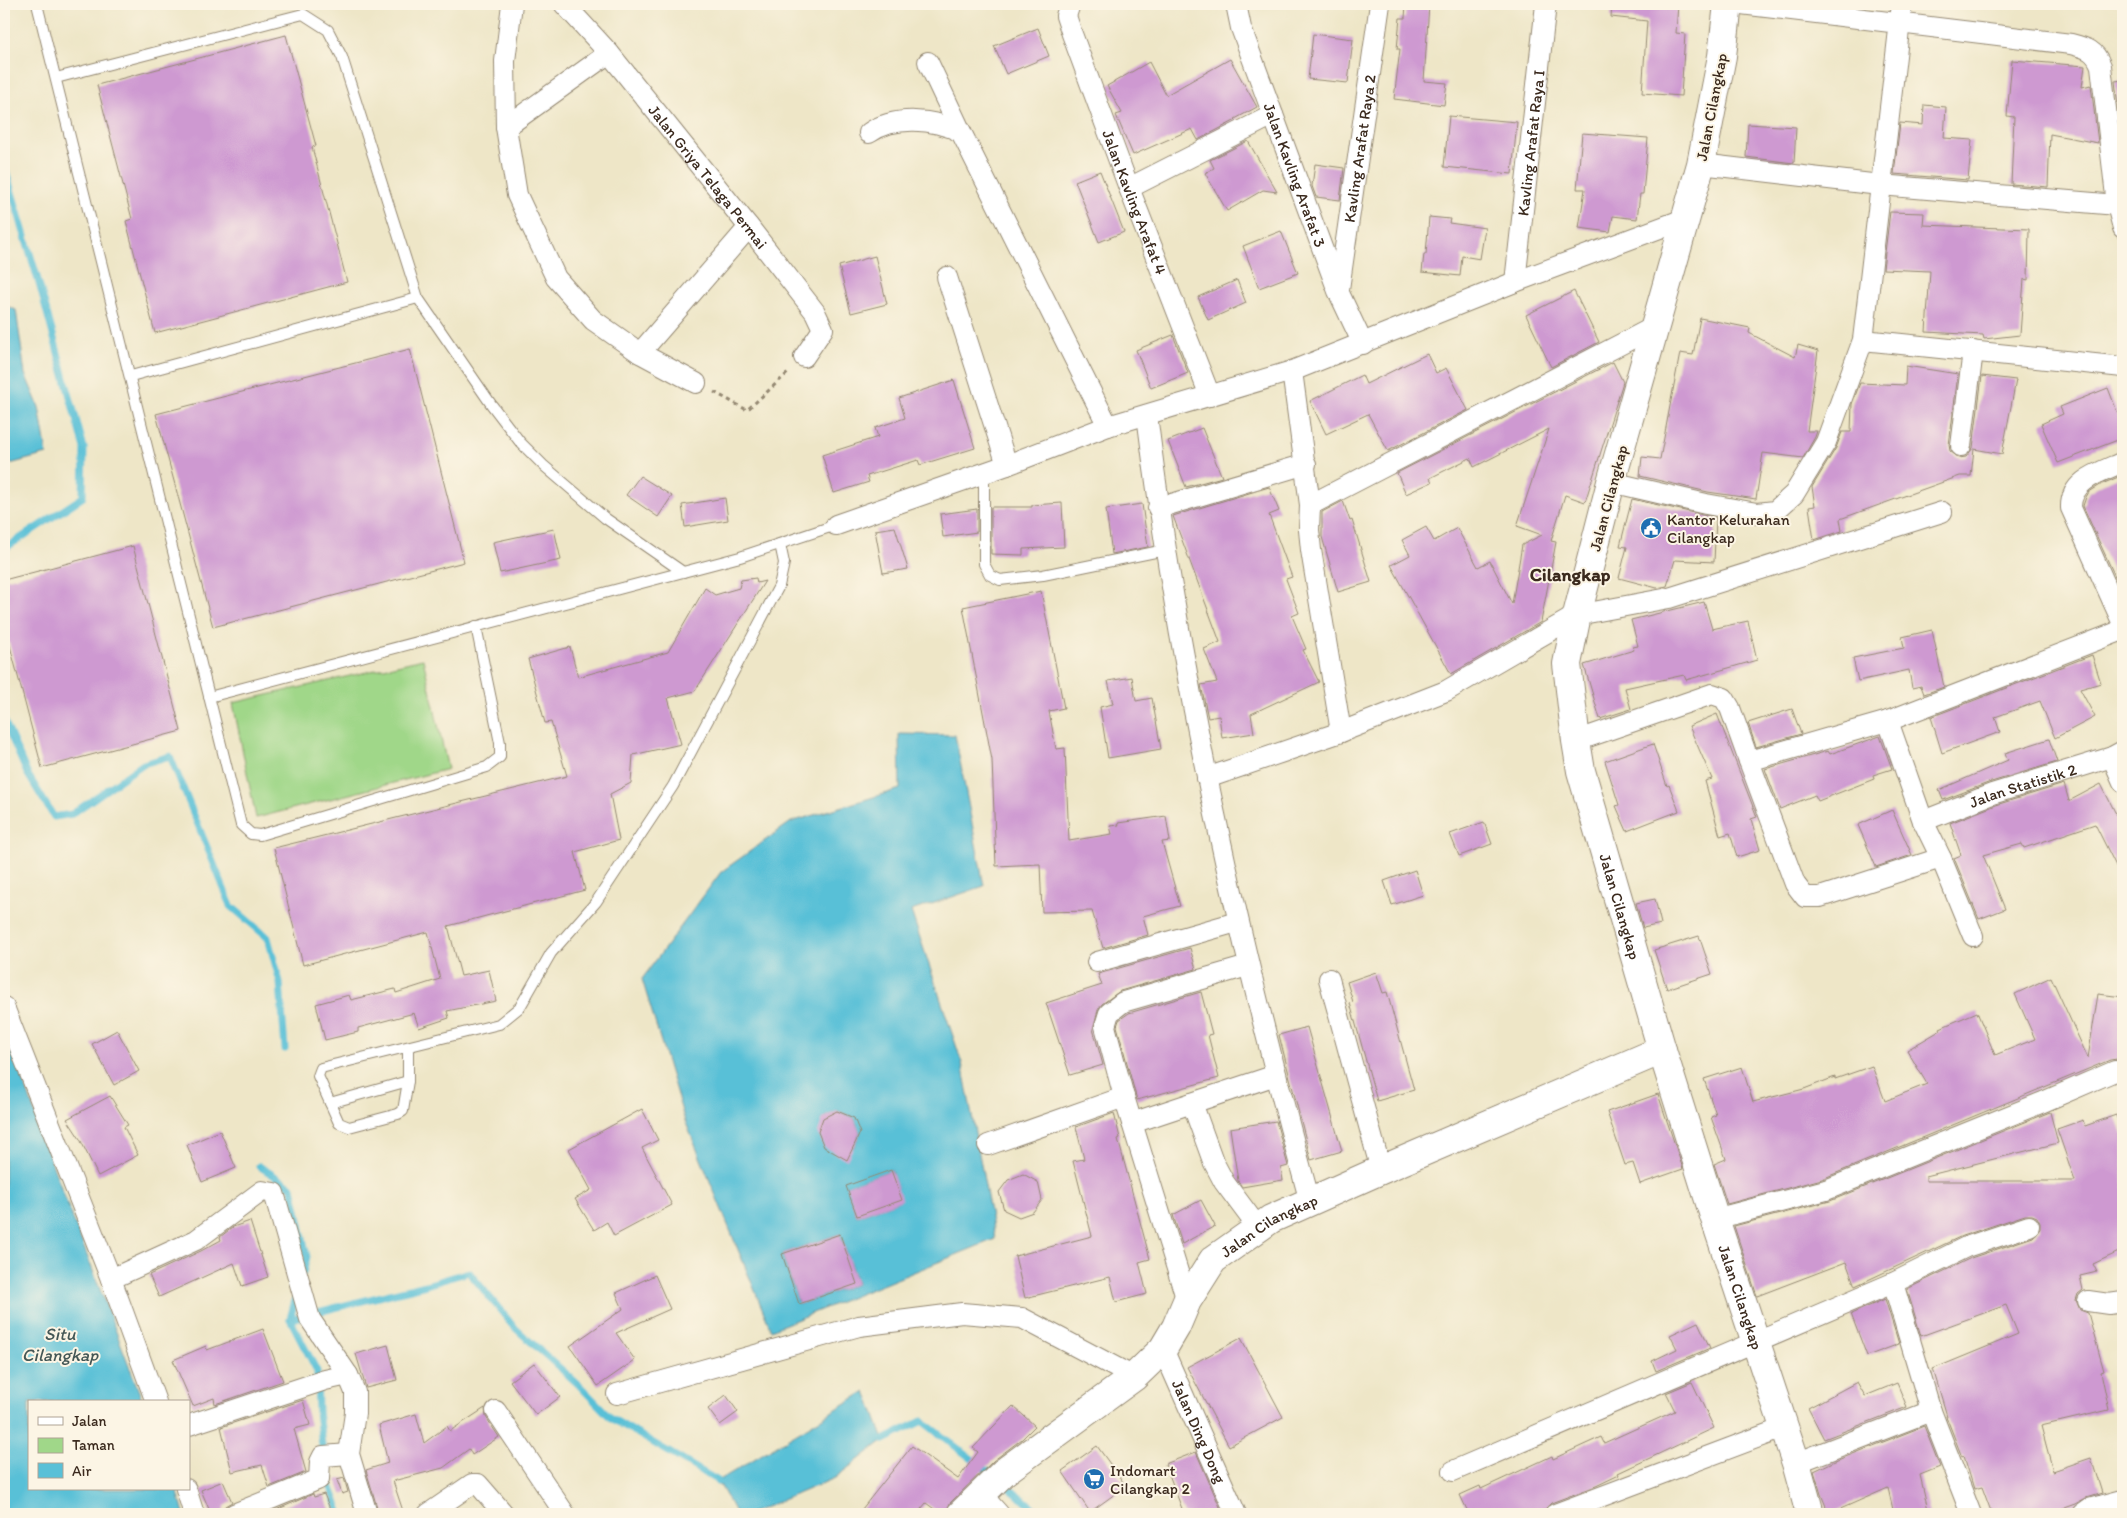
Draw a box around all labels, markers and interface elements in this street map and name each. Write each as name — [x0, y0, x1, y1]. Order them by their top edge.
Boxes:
street label: Jalan Cilangkap — [1692, 52, 1731, 163]
street label: Kavling Arafat Raya I — [1513, 69, 1549, 217]
street label: Kavling Arafat Raya 2 — [1340, 73, 1380, 224]
street label: Jalan Kavling Arafat 3 — [1259, 100, 1330, 250]
street label: Jalan Griya Telaga Permai — [644, 101, 771, 253]
street label: Jalan Kavling Arafat 4 — [1098, 127, 1171, 278]
street label: Jalan Cilangkap — [1585, 443, 1632, 553]
place label: Kantor Kelurahan Cilangkap — [1667, 510, 1790, 547]
public building icon: Kantor Kelurahan Cilangkap — [1639, 516, 1663, 540]
district label: Cilangkap — [1530, 563, 1610, 586]
street label: Jalan Statistik 2 — [1967, 759, 2079, 812]
street label: Jalan Cilangkap — [1595, 851, 1644, 962]
street label: Jalan Cilangkap — [1217, 1190, 1321, 1262]
street label: Jalan Cilangkap — [1714, 1242, 1767, 1352]
water label: Situ Cilangkap — [22, 1323, 99, 1366]
street label: Jalan Ding Dong — [1168, 1377, 1230, 1487]
legend — [28, 1400, 190, 1490]
text: Jalan — [72, 1412, 106, 1430]
text: Taman — [72, 1436, 115, 1454]
place label: Indomart Cilangkap 2 — [1110, 1461, 1191, 1498]
text: Air — [72, 1462, 91, 1480]
supermarket icon: Indomart Cilangkap 2 — [1082, 1467, 1106, 1491]

